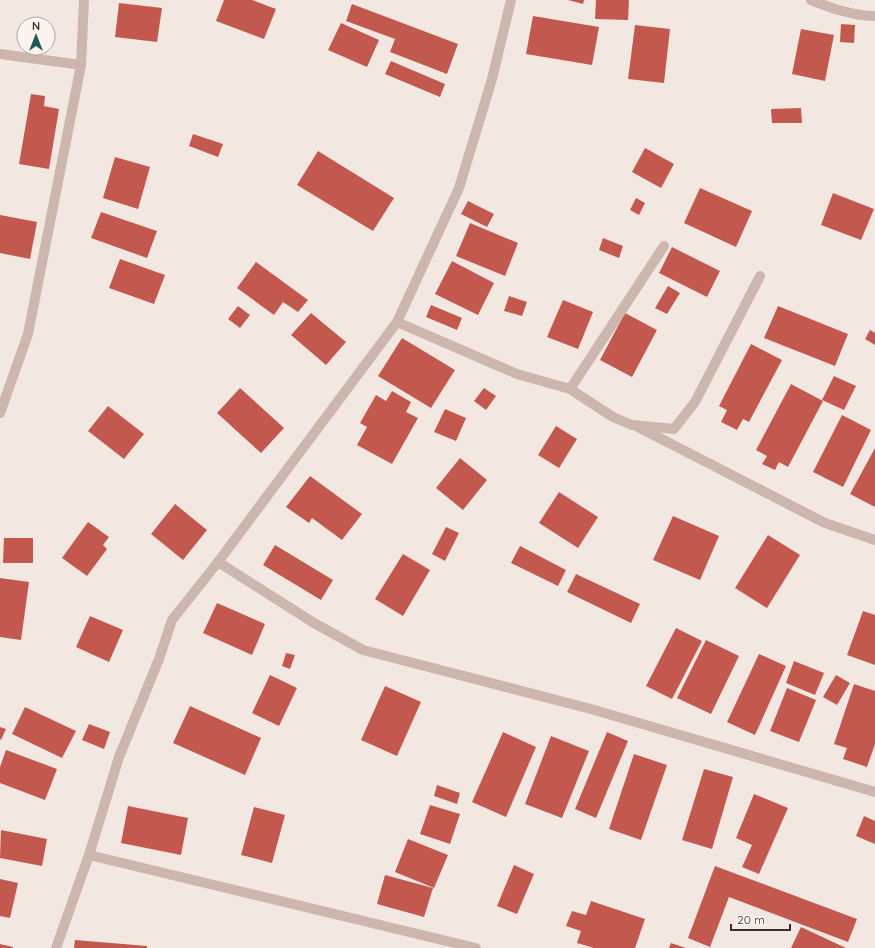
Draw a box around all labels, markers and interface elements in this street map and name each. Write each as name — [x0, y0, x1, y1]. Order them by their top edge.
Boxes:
north arrow — [16, 16, 56, 56]
text: N — [32, 19, 40, 33]
scale bar — [731, 906, 790, 932]
text: 20 m — [737, 912, 765, 927]

